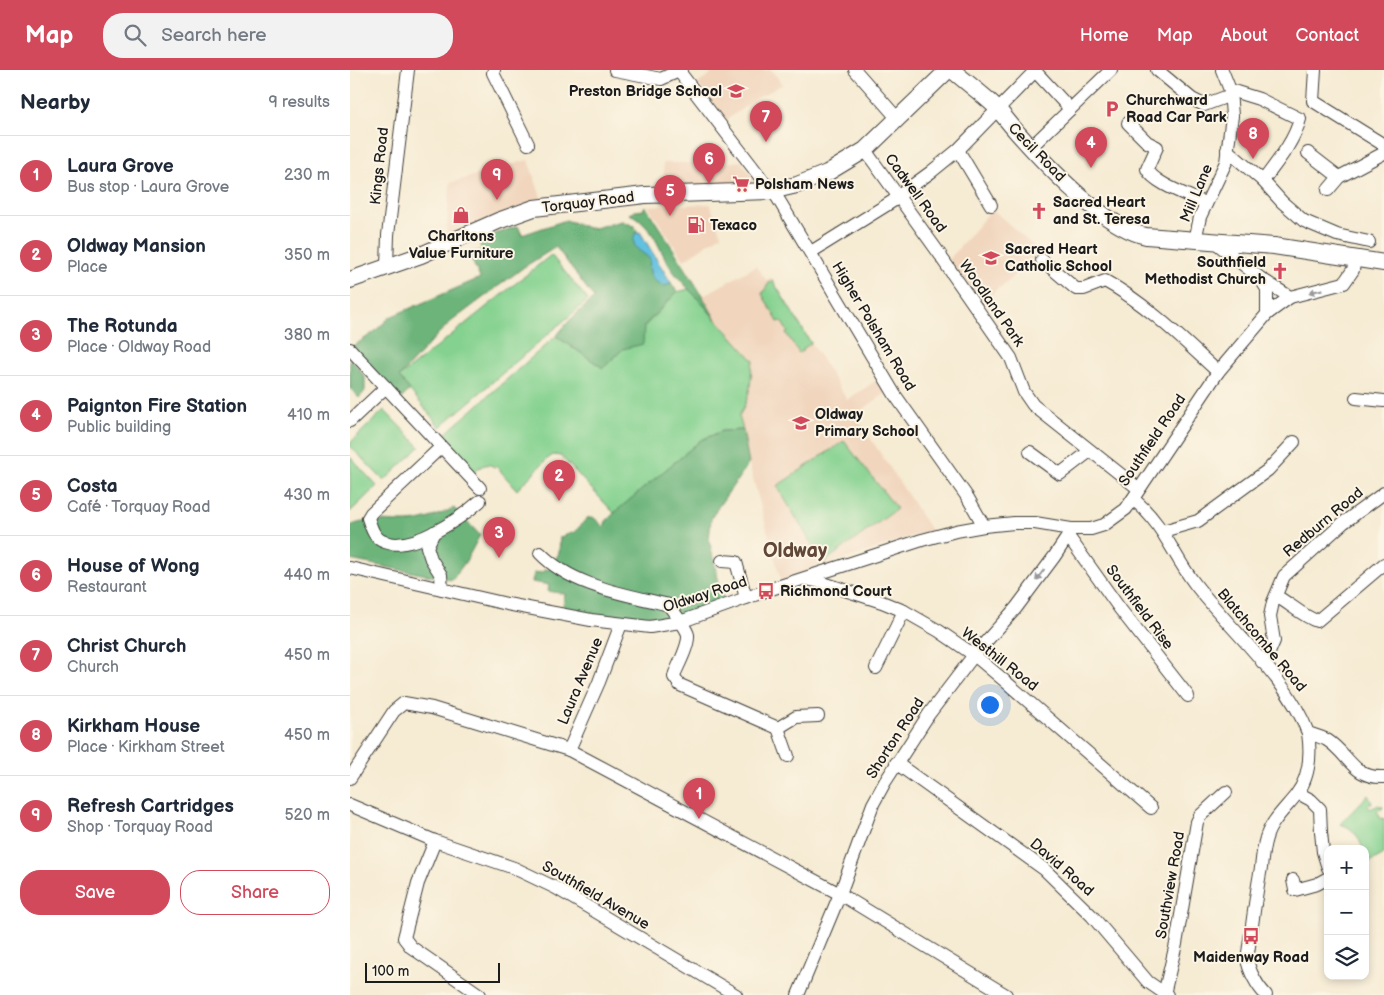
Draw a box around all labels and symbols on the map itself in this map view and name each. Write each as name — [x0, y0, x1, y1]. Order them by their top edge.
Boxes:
school or university icon: Preston Bridge School — [726, 81, 746, 101]
place label: Preston Bridge School — [569, 82, 722, 101]
place label: Churchward Road Car Park — [1126, 91, 1227, 127]
parking icon: Churchward Road Car Park — [1102, 99, 1122, 119]
pin: 7 — [750, 101, 782, 142]
pin: 8 — [1237, 118, 1269, 159]
street label: Cecil Road — [1004, 119, 1069, 186]
street label: Kings Road — [366, 126, 393, 206]
pin: 4 — [1075, 127, 1107, 168]
pin: 6 — [693, 143, 725, 184]
street label: Cadwell Road — [881, 150, 951, 237]
pin: 9 — [481, 159, 513, 200]
street label: Mill Lane — [1176, 161, 1217, 225]
supermarket icon: Polsham News — [731, 174, 751, 194]
pin: 5 — [654, 175, 686, 216]
place label: Polsham News — [755, 175, 854, 194]
street label: Torquay Road — [541, 187, 635, 218]
place label: Sacred Heart and St. Teresa — [1053, 193, 1150, 229]
church icon: Sacred Heart and St. Teresa — [1029, 201, 1049, 221]
shop icon: Charltons Value Furniture — [451, 205, 471, 225]
fuel station icon: Texaco — [686, 215, 706, 235]
place label: Texaco — [710, 216, 758, 235]
place label: Charltons Value Furniture — [409, 227, 514, 263]
place label: Sacred Heart Catholic School — [1005, 240, 1112, 276]
school or university icon: Sacred Heart Catholic School — [981, 248, 1001, 268]
place label: Southfield Methodist Church — [1145, 253, 1266, 289]
street label: Woodland Park — [955, 256, 1029, 351]
street label: Higher Polsham Road — [827, 258, 920, 394]
church icon: Southfield Methodist Church — [1270, 261, 1290, 281]
one-way arrow — [1309, 287, 1324, 295]
street label: Southfield Road — [1115, 391, 1190, 490]
place label: Oldway Primary School — [815, 405, 919, 441]
school or university icon: Oldway Primary School — [791, 413, 811, 433]
pin: 2 — [543, 460, 575, 501]
street label: Redburn Road — [1279, 483, 1367, 561]
pin: 3 — [483, 517, 515, 558]
district label: Oldway — [763, 539, 828, 563]
street label: Southfield Rise — [1102, 561, 1178, 654]
one-way arrow — [1035, 568, 1045, 582]
street label: Oldway Road — [661, 572, 750, 617]
bus stop icon: Richmond Court — [756, 581, 776, 601]
place label: Richmond Court — [780, 582, 892, 601]
street label: Blatchcombe Road — [1213, 585, 1310, 696]
street label: Westhill Road — [957, 623, 1042, 695]
street label: Laura Avenue — [554, 635, 607, 728]
your location — [977, 692, 1003, 718]
street label: Shorton Road — [862, 694, 929, 782]
pin: 1 — [683, 778, 715, 819]
street label: Southview Road — [1152, 830, 1189, 940]
street label: David Road — [1026, 834, 1098, 900]
street label: Southfield Avenue — [539, 857, 653, 934]
bus stop icon: Maidenway Road — [1241, 926, 1261, 946]
place label: Maidenway Road — [1193, 948, 1309, 967]
scale bar — [365, 960, 500, 983]

